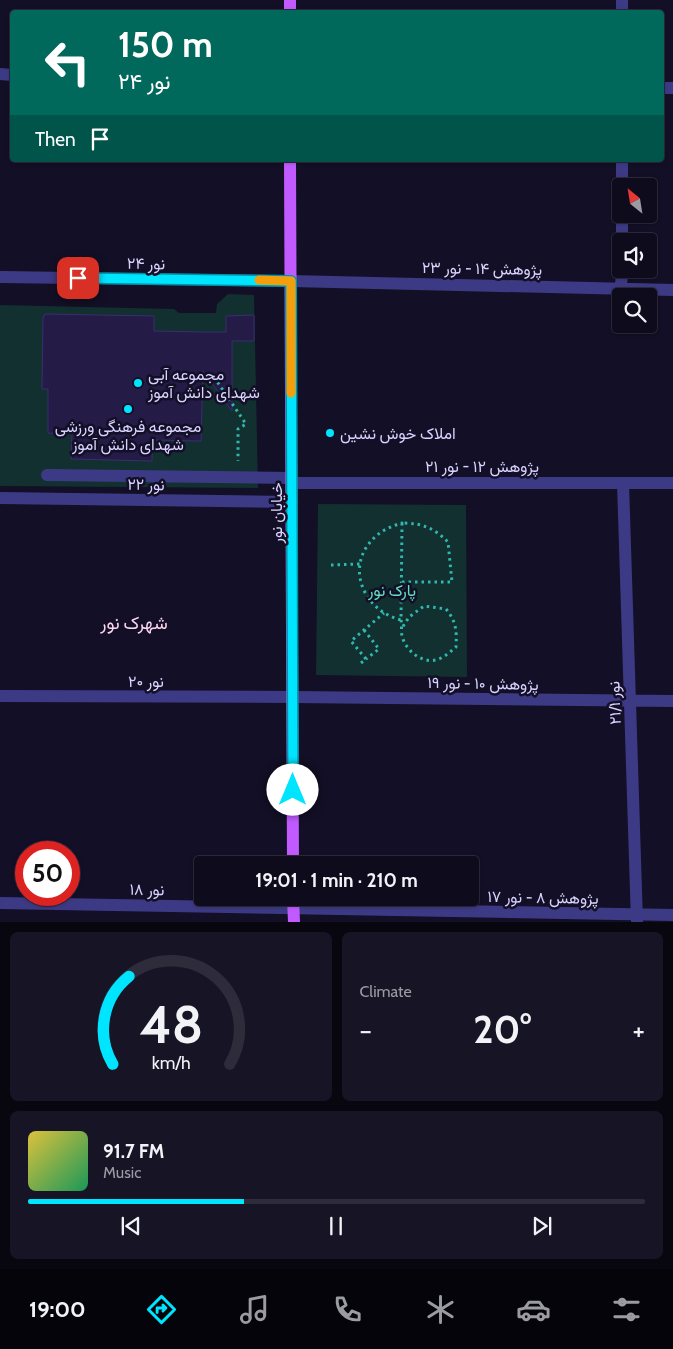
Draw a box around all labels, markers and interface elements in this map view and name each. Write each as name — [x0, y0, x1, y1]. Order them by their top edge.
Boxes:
text: 150 m — [118, 23, 213, 66]
icon: left — [35, 30, 100, 95]
text: نور ۲۴ — [118, 68, 171, 95]
icon: arrive — [86, 125, 114, 153]
text: Then — [35, 128, 76, 151]
north arrow — [612, 178, 658, 222]
map controls — [612, 178, 657, 333]
button: sound — [612, 233, 657, 278]
street label: نور ۲۴ — [127, 254, 165, 274]
pin — [57, 257, 99, 299]
street label: پژوهش ۱۴ - نور ۲۳ — [422, 258, 542, 281]
icon: arrive — [64, 264, 92, 292]
button: search — [612, 288, 657, 333]
place label: مجموعه آبی شهدای دانش آموز — [147, 365, 260, 403]
marker: مجموعه آبی شهدای دانش آموز — [132, 377, 144, 389]
marker: مجموعه فرهنگی ورزشی شهدای دانش آموز — [122, 403, 134, 415]
place label: مجموعه فرهنگی ورزشی شهدای دانش آموز — [55, 417, 201, 455]
place label: املاک خوش نشین — [340, 424, 456, 444]
marker: املاک خوش نشین — [324, 427, 336, 439]
street label: پژوهش ۱۲ - نور ۲۱ — [425, 457, 539, 478]
street label: نور ۲۲ — [127, 475, 165, 495]
street label: خیابان نور — [267, 482, 287, 545]
park label: پارک نور — [367, 581, 416, 602]
district label: شهرک نور — [99, 612, 168, 634]
street label: نور ۲۰ — [128, 672, 164, 692]
street label: پژوهش ۱۰ - نور ۱۹ — [427, 673, 539, 696]
street label: نور ۲۱/۱ — [604, 681, 626, 725]
position arrow — [266, 763, 318, 815]
speed limit sign: 50 — [15, 841, 80, 906]
text: 19:01 · 1 min · 210 m — [255, 869, 418, 892]
street label: نور ۱۸ — [129, 880, 165, 900]
street label: پژوهش ۸ - نور ۱۷ — [487, 887, 599, 910]
text: Climate — [360, 982, 412, 1001]
text: 48 — [139, 993, 203, 1056]
text: 20° — [473, 1006, 531, 1053]
text: − — [360, 1013, 372, 1047]
text: + — [633, 1013, 645, 1047]
text: km/h — [151, 1052, 190, 1073]
text: 91.7 FM — [103, 1140, 164, 1163]
text: Music — [103, 1163, 141, 1182]
icon: previous — [117, 1212, 145, 1240]
icon: pause — [322, 1212, 350, 1240]
icon: next — [528, 1212, 556, 1240]
icon: directions — [144, 1292, 179, 1327]
icon: music — [237, 1292, 272, 1327]
icon: phone — [330, 1292, 365, 1327]
icon: climate — [423, 1292, 458, 1327]
icon: car — [516, 1292, 551, 1327]
icon: filters — [609, 1292, 644, 1327]
text: 19:00 — [29, 1296, 85, 1323]

